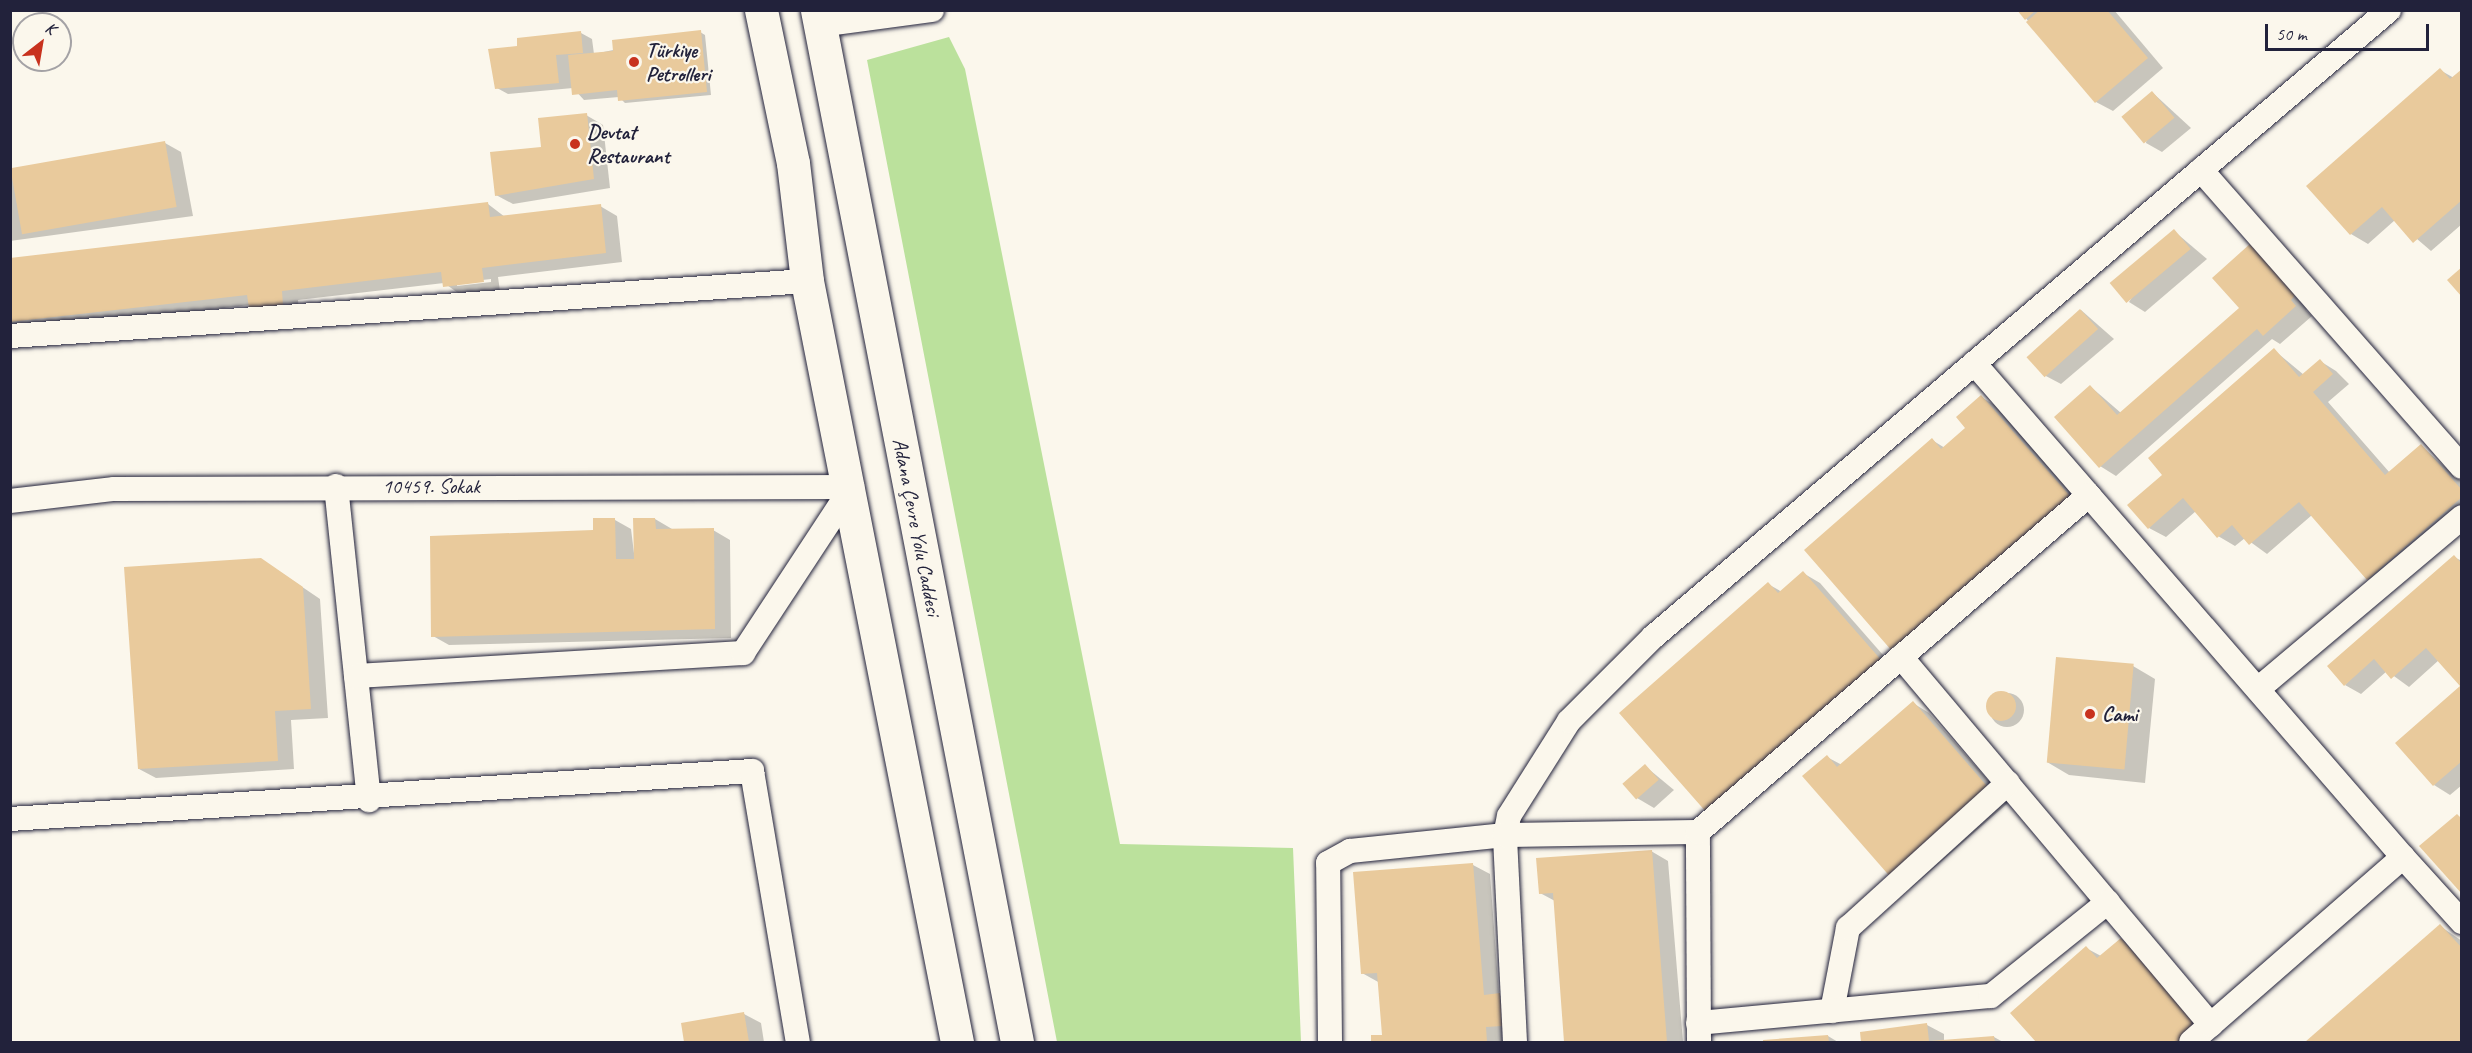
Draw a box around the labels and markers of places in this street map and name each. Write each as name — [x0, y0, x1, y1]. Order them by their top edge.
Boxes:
place label: Türkiye Petrolleri — [646, 37, 711, 87]
marker: Türkiye Petrolleri — [627, 55, 641, 69]
place label: Devtat Restaurant — [587, 119, 669, 169]
marker: Devtat Restaurant — [568, 137, 582, 151]
place label: Cami — [2102, 701, 2137, 727]
marker: Cami — [2083, 707, 2097, 721]

